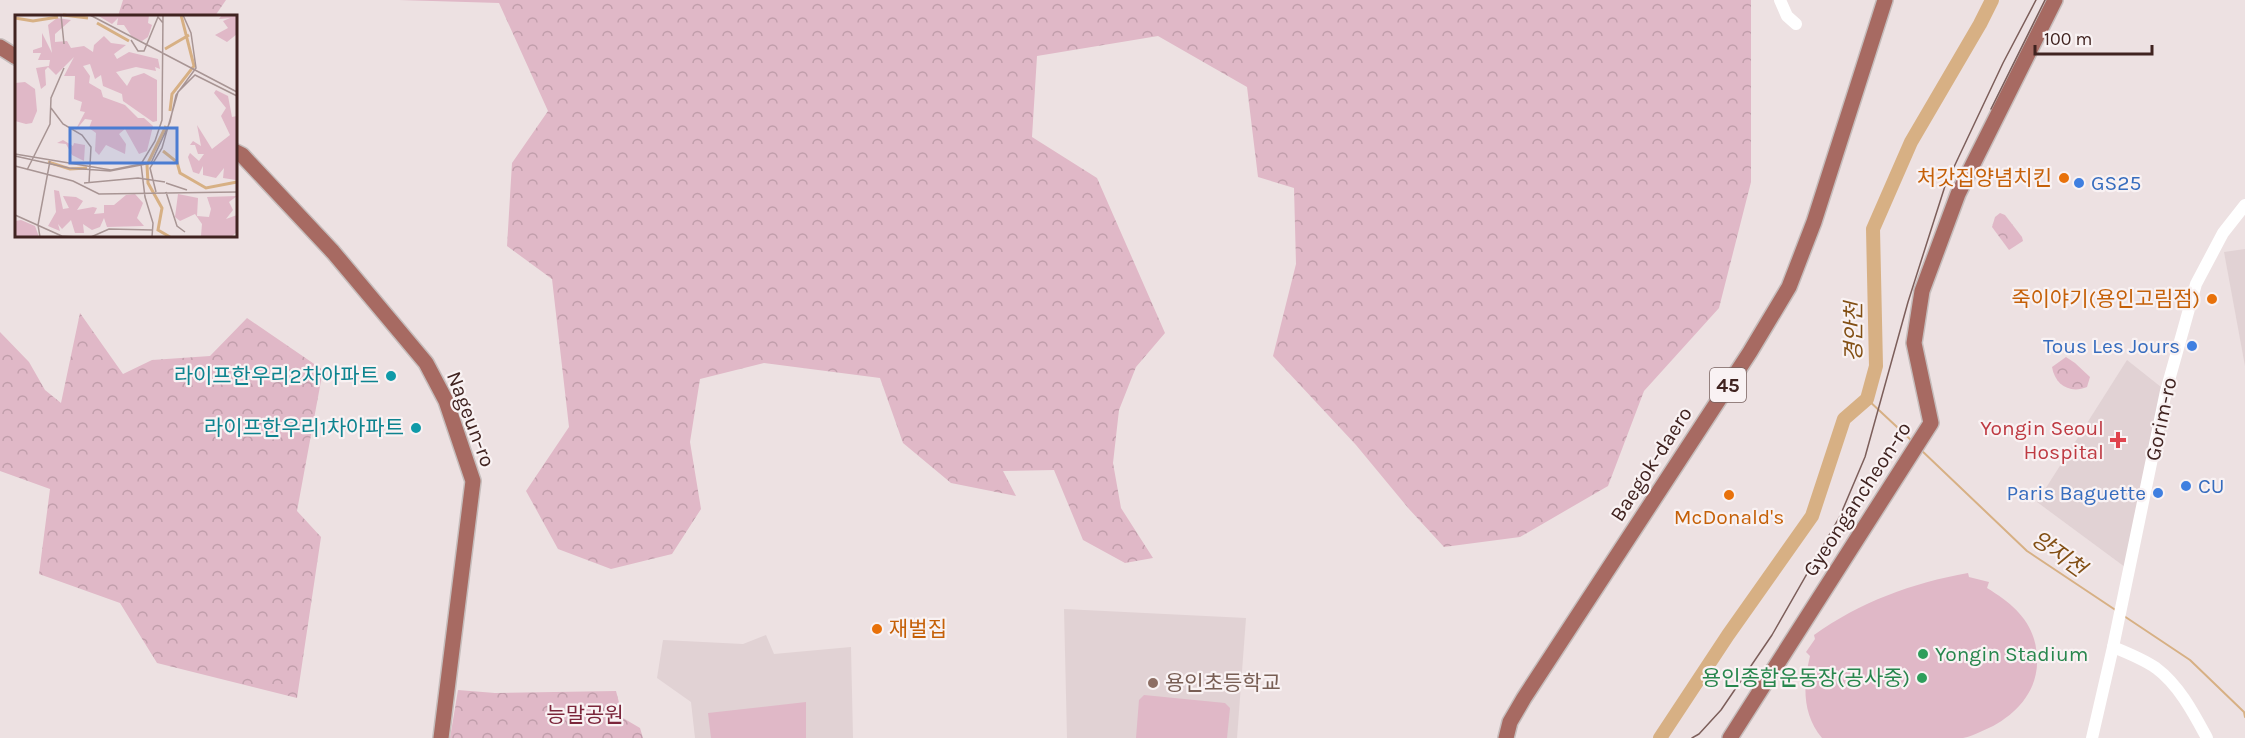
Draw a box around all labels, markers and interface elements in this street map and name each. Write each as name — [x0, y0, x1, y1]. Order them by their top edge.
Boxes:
inset map — [15, 15, 237, 237]
scale bar — [2035, 18, 2152, 56]
text: 100 m — [2044, 28, 2092, 50]
place label: 처갓집양념치킨 — [1917, 166, 2052, 190]
marker: 처갓집양념치킨 — [2057, 171, 2071, 185]
place label: GS25 — [2091, 171, 2141, 195]
marker: GS25 — [2072, 176, 2086, 190]
place label: 죽이야기(용인고림점) — [2011, 287, 2200, 311]
marker: 죽이야기(용인고림점) — [2205, 292, 2219, 306]
water label: 경안천 — [1841, 299, 1867, 362]
place label: Tous Les Jours — [2043, 334, 2180, 358]
marker: Tous Les Jours — [2185, 339, 2199, 353]
place label: 라이프한우리2차아파트 — [174, 364, 379, 388]
street label: Nageun-ro — [442, 368, 500, 470]
road number: 45 — [1710, 368, 1746, 402]
marker: 라이프한우리2차아파트 — [384, 369, 398, 383]
street label: Gorim-ro — [2140, 375, 2182, 463]
street label: Baegok-daero — [1605, 402, 1697, 526]
place label: 라이프한우리1차아파트 — [204, 416, 404, 440]
place label: Yongin Seoul Hospital — [1980, 416, 2104, 464]
street label: Gyeongancheon-ro — [1798, 417, 1916, 581]
marker: 라이프한우리1차아파트 — [409, 421, 423, 435]
marker: Yongin Seoul Hospital — [2109, 431, 2127, 449]
place label: CU — [2198, 474, 2225, 498]
marker: CU — [2179, 479, 2193, 493]
place label: Paris Baguette — [2006, 481, 2146, 505]
marker: Paris Baguette — [2151, 486, 2165, 500]
marker: McDonald's — [1722, 488, 1736, 502]
place label: McDonald's — [1674, 505, 1784, 529]
water label: 양지천 — [2026, 525, 2093, 584]
place label: 재벌집 — [889, 617, 947, 641]
marker: 재벌집 — [870, 622, 884, 636]
place label: Yongin Stadium — [1935, 642, 2088, 666]
marker: Yongin Stadium — [1916, 647, 1930, 661]
place label: 용인종합운동장(공사중) — [1702, 666, 1910, 690]
place label: 용인초등학교 — [1165, 671, 1281, 695]
marker: 용인종합운동장(공사중) — [1915, 671, 1929, 685]
marker: 용인초등학교 — [1146, 676, 1160, 690]
park label: 능말공원 — [546, 703, 624, 727]

